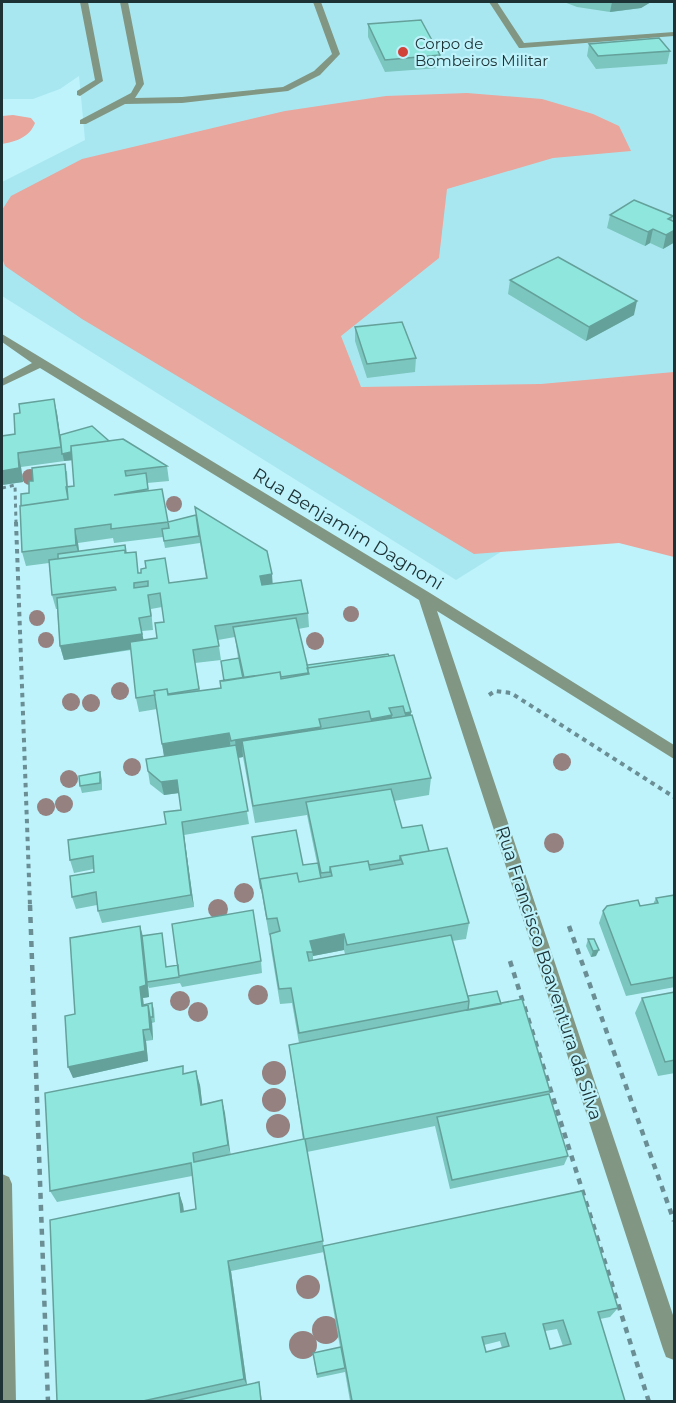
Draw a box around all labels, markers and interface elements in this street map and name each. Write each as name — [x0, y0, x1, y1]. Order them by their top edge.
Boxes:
place label: Corpo de Bombeiros Militar — [415, 34, 548, 70]
marker: Corpo de Bombeiros Militar — [396, 45, 410, 59]
street label: Rua Benjamim Dagnoni — [249, 463, 447, 595]
street label: Rua Francisco Boaventura da Silva — [491, 823, 607, 1123]

